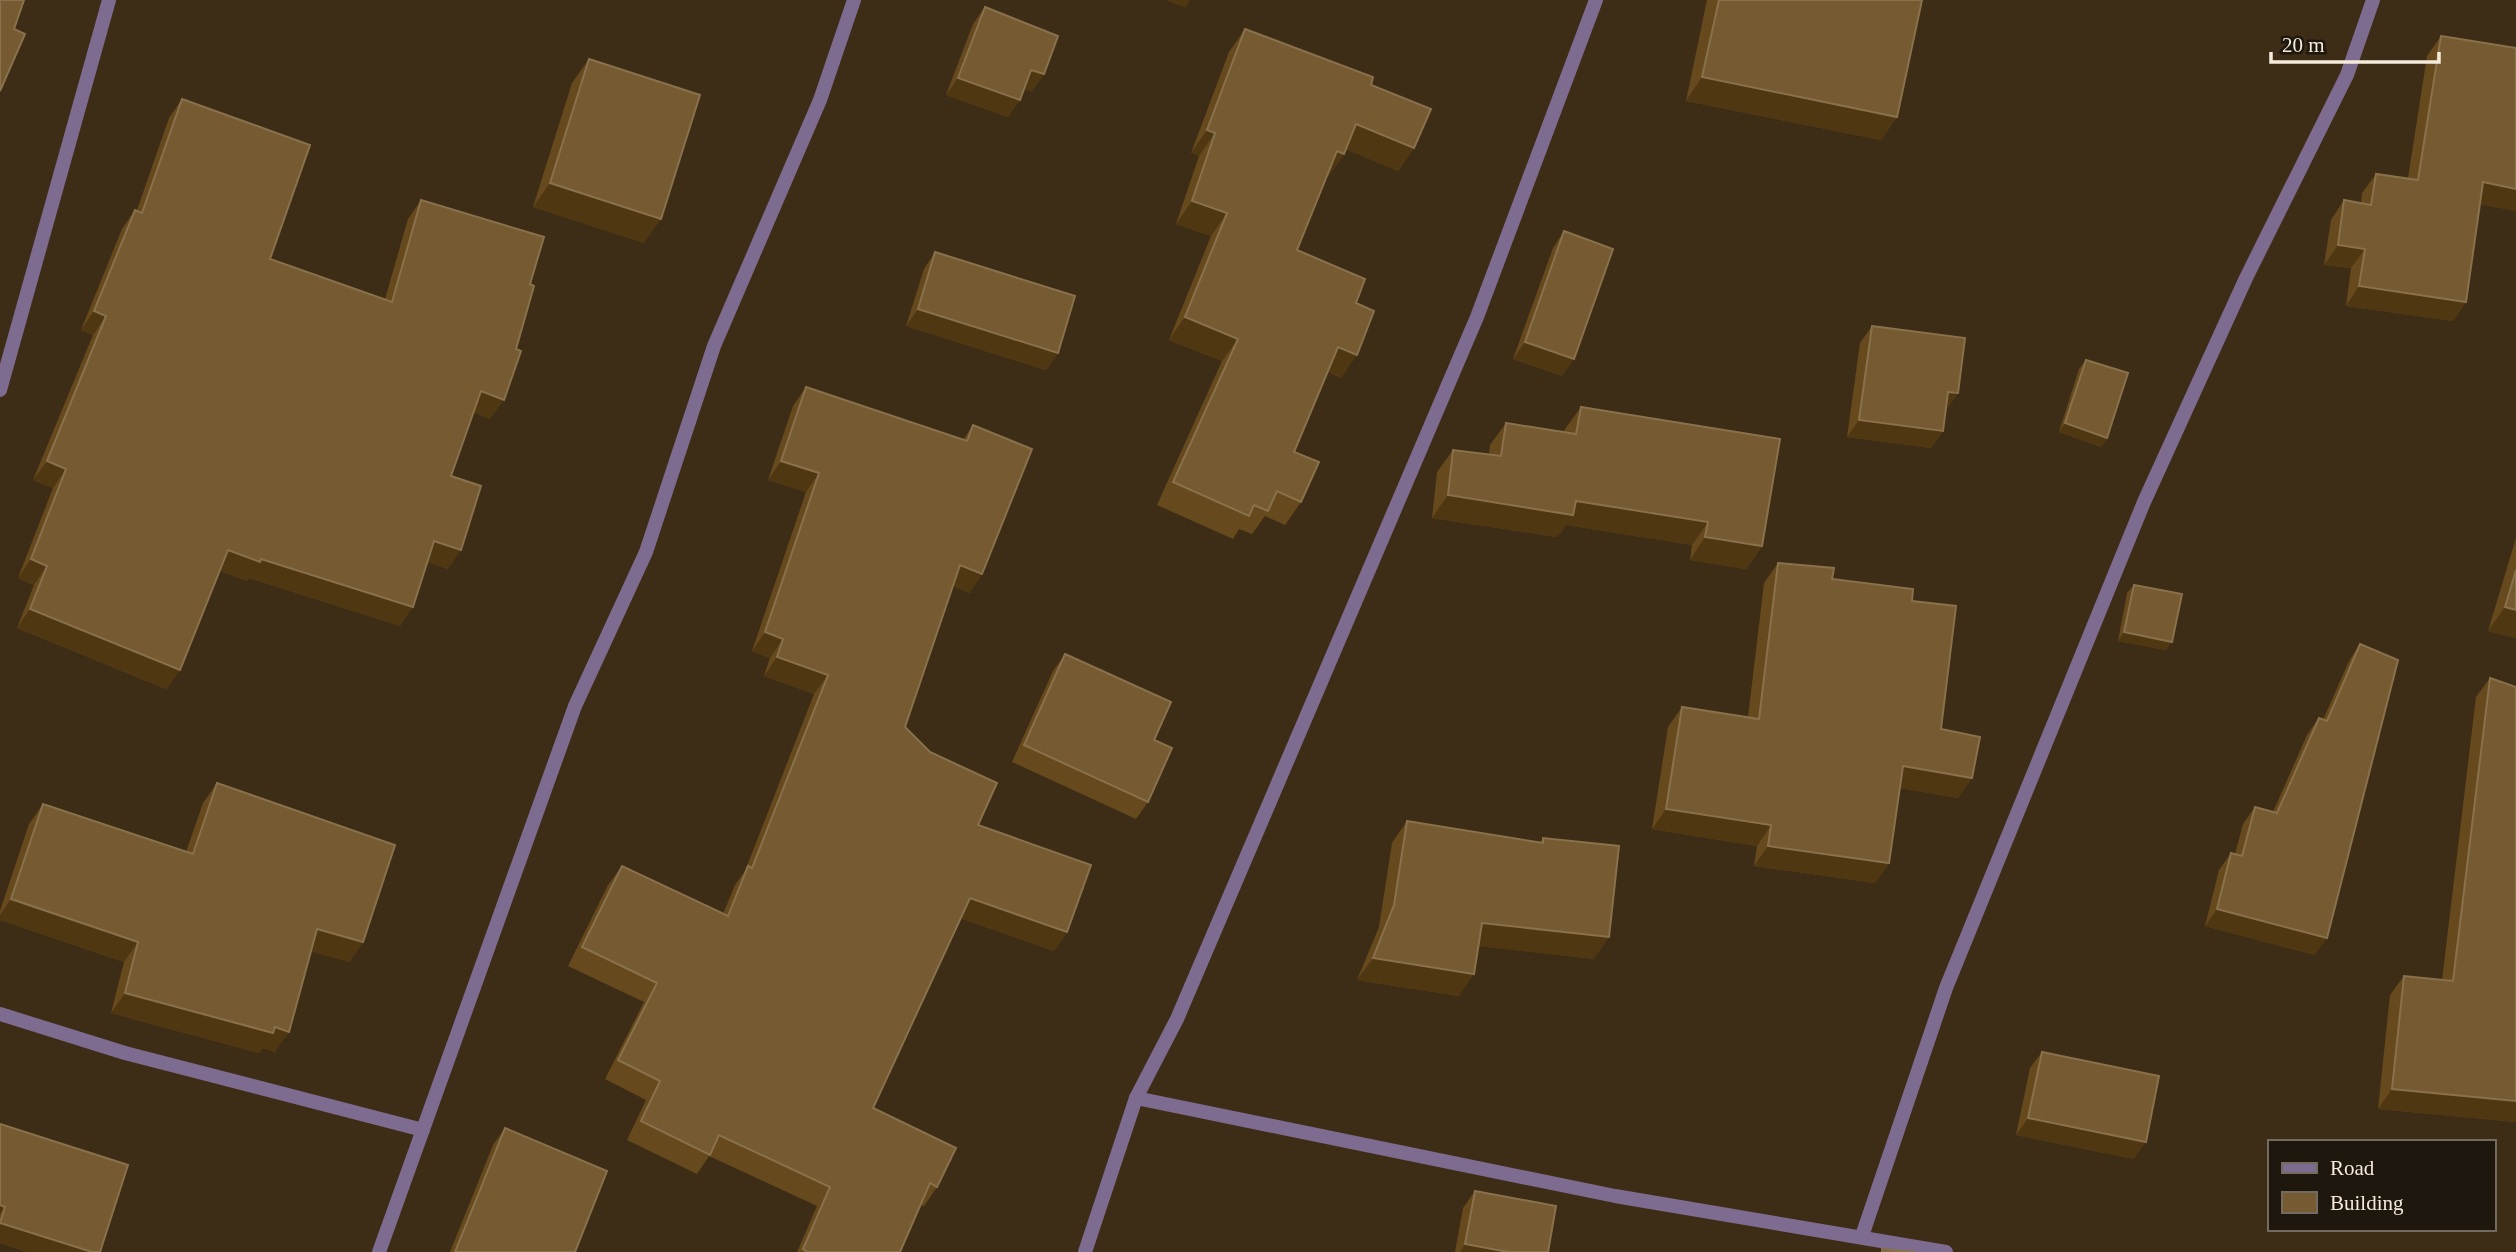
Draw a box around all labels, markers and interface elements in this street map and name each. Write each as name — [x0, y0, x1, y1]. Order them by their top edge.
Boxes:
scale bar — [2271, 21, 2439, 65]
text: 20 m — [2282, 33, 2325, 57]
legend — [2268, 1140, 2495, 1231]
text: Road — [2330, 1156, 2375, 1180]
text: Building — [2330, 1191, 2404, 1215]

